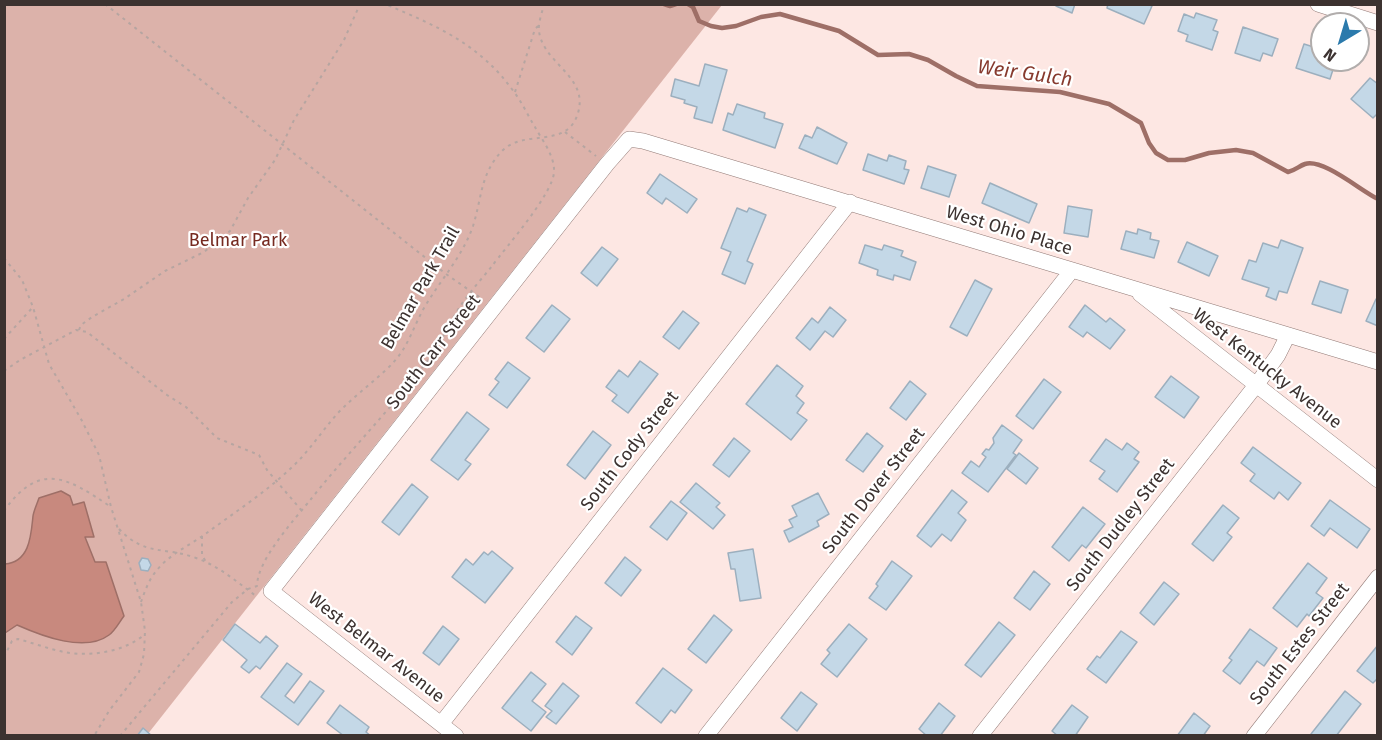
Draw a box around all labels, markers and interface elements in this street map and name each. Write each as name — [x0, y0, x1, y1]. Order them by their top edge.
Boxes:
north arrow — [1310, 12, 1370, 72]
text: N — [1320, 44, 1340, 66]
water label: Weir Gulch — [976, 55, 1074, 93]
street label: West Ohio Place — [943, 202, 1075, 260]
street label: Belmar Park Trail — [377, 223, 465, 353]
park label: Belmar Park — [189, 230, 287, 252]
street label: South Carr Street — [382, 290, 486, 414]
street label: West Kentucky Avenue — [1188, 304, 1346, 434]
street label: South Cody Street — [577, 387, 683, 515]
street label: South Dover Street — [818, 424, 930, 558]
street label: South Dudley Street — [1062, 454, 1180, 596]
street label: South Estes Street — [1246, 579, 1354, 709]
street label: West Belmar Avenue — [304, 588, 448, 708]

